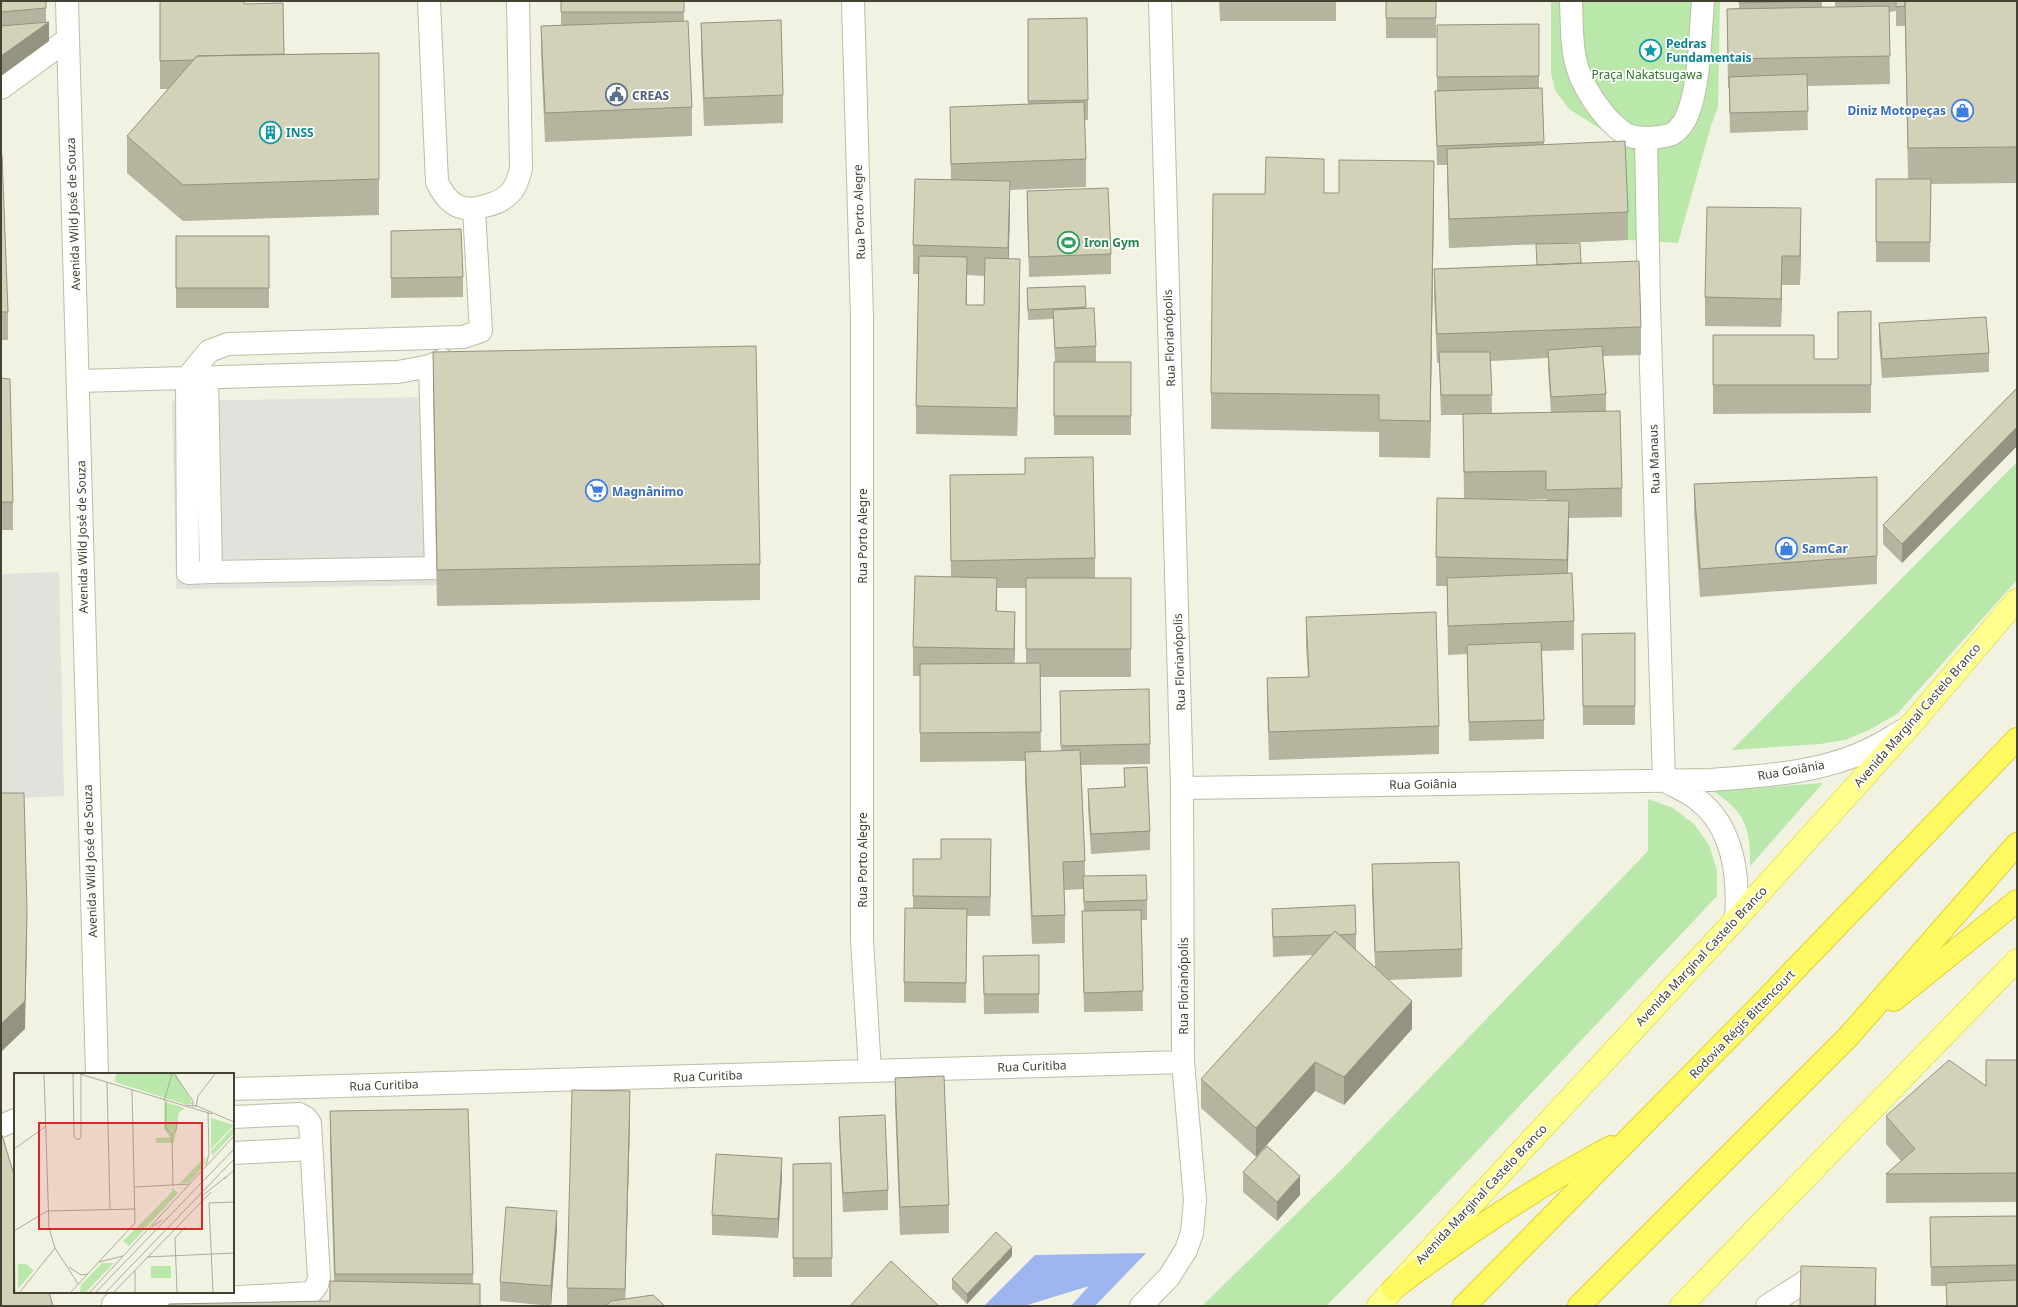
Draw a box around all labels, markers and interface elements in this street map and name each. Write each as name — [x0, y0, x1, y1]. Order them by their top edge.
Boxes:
place label: Pedras Fundamentais — [1666, 35, 1752, 66]
place icon: Pedras Fundamentais — [1638, 37, 1664, 63]
park label: Praça Nakatsugawa — [1591, 66, 1703, 83]
public building icon: CREAS — [604, 82, 630, 108]
place label: CREAS — [632, 87, 670, 104]
shop icon: Diniz Motopeças — [1949, 97, 1975, 123]
place label: Diniz Motopeças — [1848, 102, 1946, 119]
building icon: INSS — [258, 119, 284, 145]
place label: INSS — [286, 124, 314, 141]
street label: Avenida Wild José de Souza — [62, 137, 84, 291]
street label: Rua Porto Alegre — [849, 164, 869, 260]
sports icon: Iron Gym — [1056, 229, 1082, 255]
place label: Iron Gym — [1084, 234, 1139, 251]
street label: Rua Florianópolis — [1159, 289, 1179, 387]
street label: Rua Manaus — [1644, 424, 1664, 494]
street label: Avenida Wild José de Souza — [72, 460, 92, 614]
supermarket icon: Magnânimo — [583, 478, 609, 504]
place label: Magnânimo — [612, 483, 684, 500]
street label: Rua Porto Alegre — [854, 488, 871, 584]
shop icon: SamCar — [1774, 535, 1800, 561]
place label: SamCar — [1802, 540, 1848, 557]
street label: Rua Florianópolis — [1169, 613, 1189, 711]
street label: Avenida Marginal Castelo Branco — [1850, 639, 1984, 791]
street label: Rua Goiânia — [1756, 756, 1826, 784]
street label: Rua Goiânia — [1389, 775, 1457, 793]
street label: Avenida Wild José de Souza — [79, 784, 101, 938]
street label: Rua Porto Alegre — [854, 812, 871, 908]
street label: Avenida Marginal Castelo Branco — [1631, 882, 1771, 1030]
street label: Rua Florianópolis — [1175, 937, 1192, 1035]
street label: Rodovia Régis Bittencourt — [1685, 965, 1799, 1082]
street label: Rua Curitiba — [997, 1056, 1067, 1076]
street label: Rua Curitiba — [673, 1066, 743, 1086]
inset map — [14, 1073, 234, 1293]
street label: Rua Curitiba — [349, 1075, 419, 1095]
street label: Avenida Marginal Castelo Branco — [1411, 1120, 1551, 1268]

